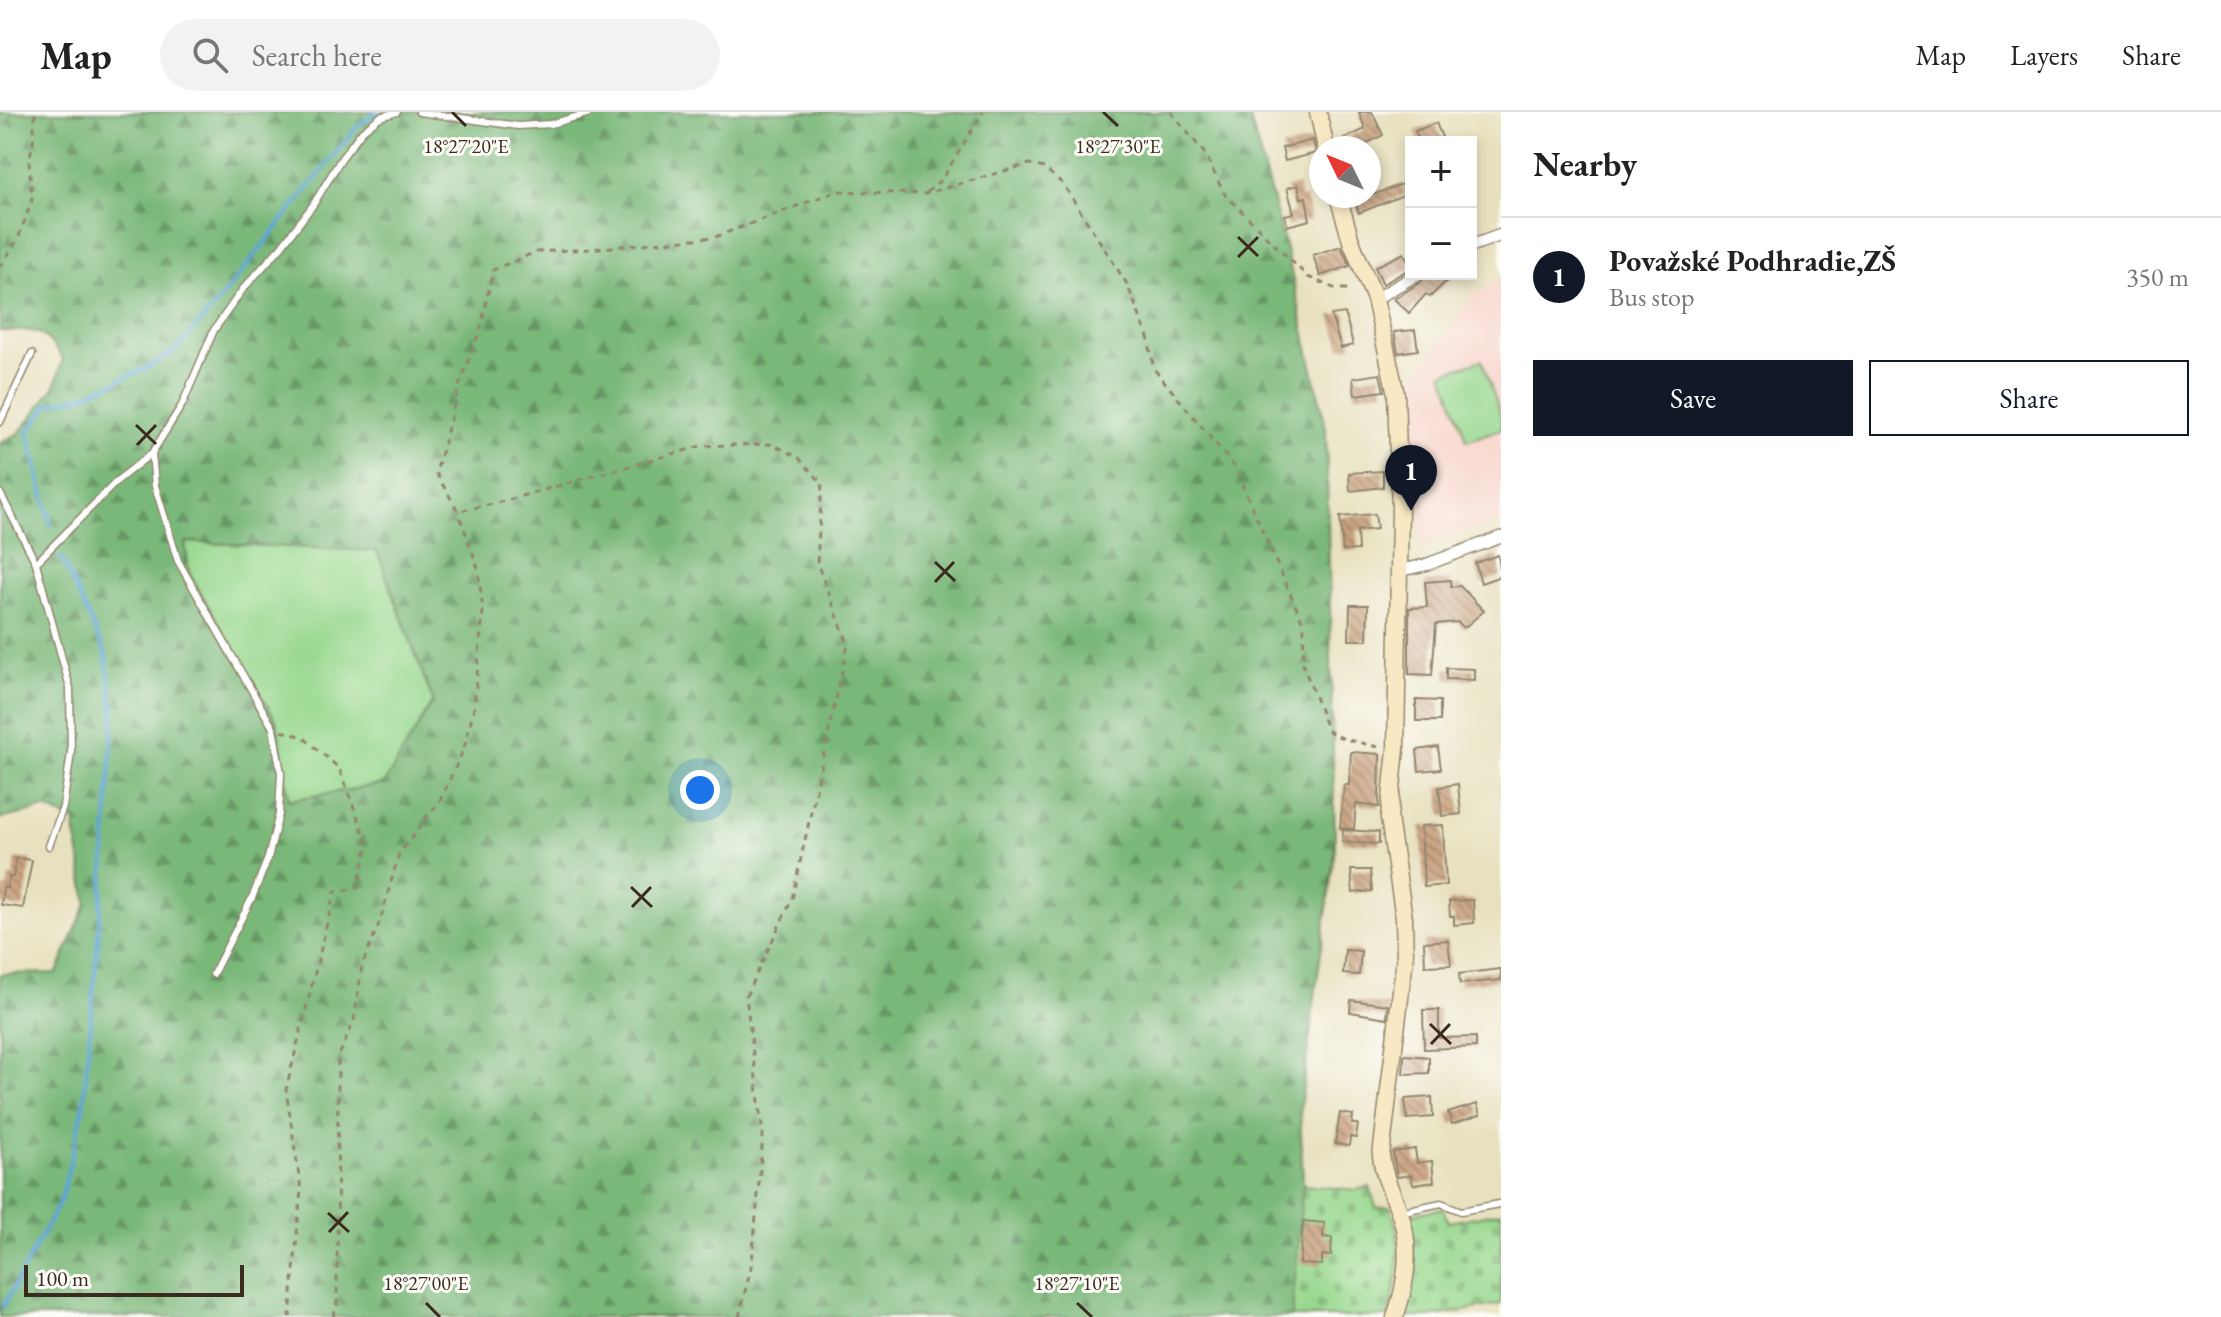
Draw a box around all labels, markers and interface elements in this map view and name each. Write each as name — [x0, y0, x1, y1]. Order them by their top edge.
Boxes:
search box — [160, 19, 720, 91]
text: Map — [40, 31, 112, 80]
icon: search — [188, 33, 232, 77]
text: Search here — [252, 36, 382, 75]
text: Map — [1916, 37, 1966, 73]
text: Layers — [2010, 37, 2078, 73]
text: Share — [2122, 37, 2181, 73]
text: 18°27'20"E — [423, 133, 509, 159]
text: 18°27'30"E — [1075, 133, 1161, 159]
north arrow — [1309, 136, 1381, 208]
map controls — [1405, 136, 1477, 280]
button: + — [1405, 136, 1477, 208]
text: Nearby — [1533, 142, 1637, 186]
button: − — [1405, 208, 1477, 280]
text: Považské Podhradie,ZŠ — [1609, 241, 1896, 280]
text: 1 — [1552, 260, 1566, 294]
text: 350 m — [2126, 260, 2189, 294]
text: Bus stop — [1609, 280, 1695, 314]
button: Save — [1533, 360, 1853, 436]
button: Share — [1869, 360, 2189, 436]
pin: 1 — [1385, 445, 1437, 511]
your location — [680, 770, 720, 810]
scale bar — [24, 1261, 244, 1297]
text: 100 m — [36, 1264, 89, 1293]
text: 18°27'00"E — [383, 1270, 469, 1296]
text: 18°27'10"E — [1034, 1270, 1120, 1296]

